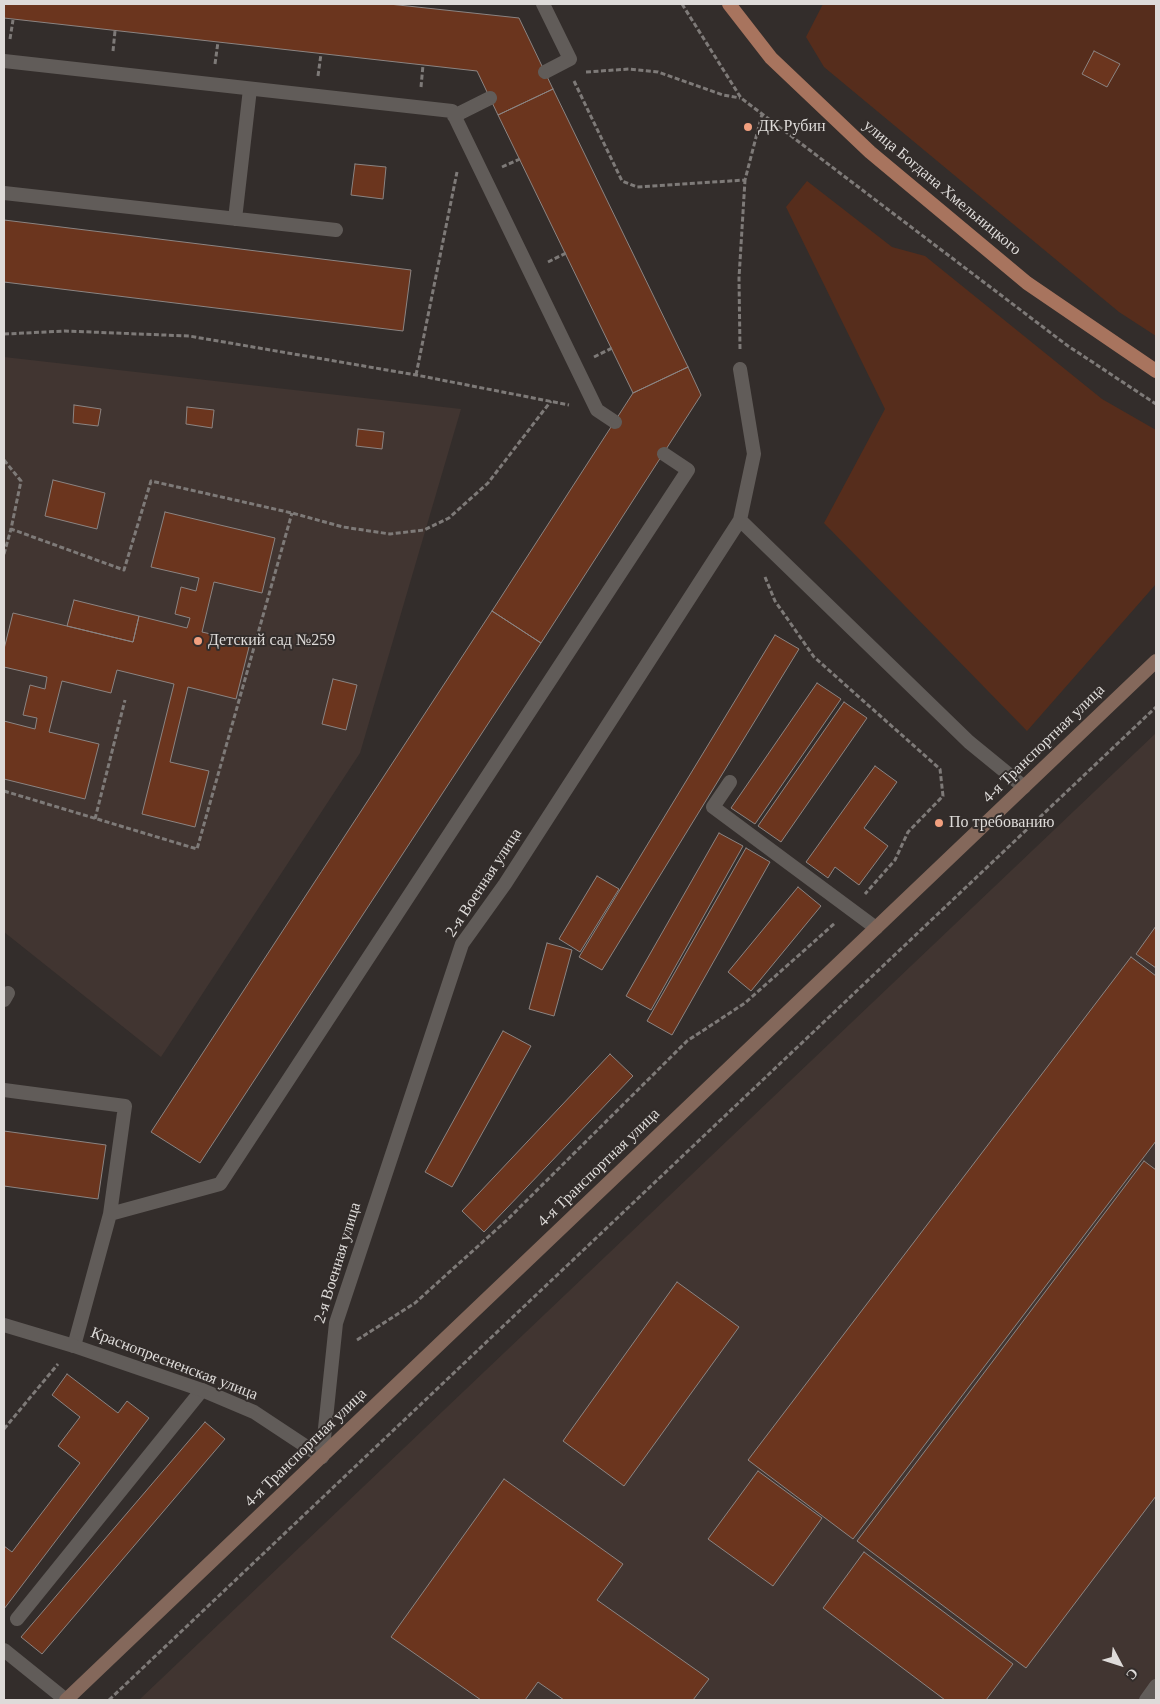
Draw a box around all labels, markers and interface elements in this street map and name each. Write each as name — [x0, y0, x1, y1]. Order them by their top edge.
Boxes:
street label: улица Богдана Хмельницкого — [859, 116, 1025, 260]
place label: ДК Рубин — [758, 117, 826, 137]
marker: ДК Рубин — [742, 121, 754, 133]
place label: Детский сад №259 — [208, 631, 335, 651]
marker: Детский сад №259 — [192, 635, 204, 647]
street label: 4-я Транспортная улица — [979, 681, 1109, 807]
place label: По требованию — [949, 813, 1055, 833]
marker: По требованию — [933, 817, 945, 829]
street label: 2-я Военная улица — [442, 825, 526, 941]
street label: 4-я Транспортная улица — [534, 1105, 664, 1231]
street label: 2-я Военная улица — [310, 1200, 366, 1326]
street label: Краснопресненская улица — [88, 1323, 260, 1405]
street label: 4-я Транспортная улица — [241, 1385, 371, 1511]
north arrow — [1095, 1639, 1145, 1689]
text: С — [1123, 1665, 1141, 1683]

